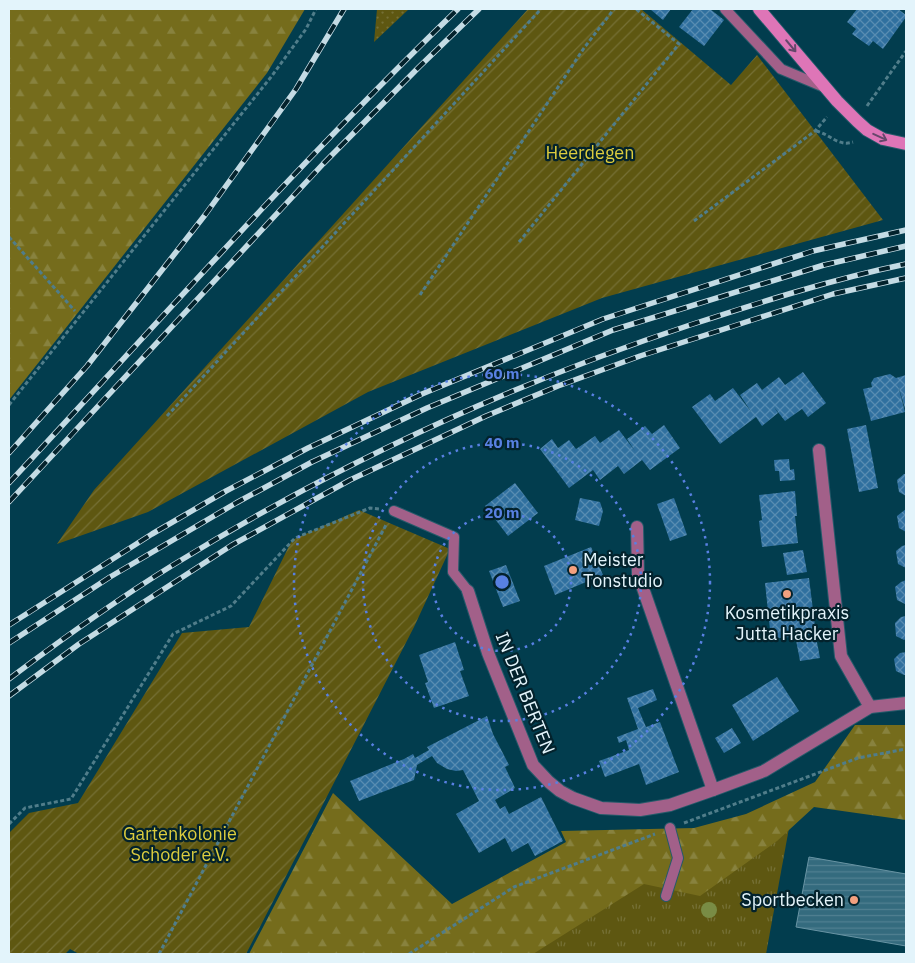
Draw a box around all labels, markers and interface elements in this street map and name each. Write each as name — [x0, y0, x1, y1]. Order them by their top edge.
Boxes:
one-way arrow — [785, 39, 796, 52]
one-way arrow — [872, 132, 887, 142]
park label: Heerdegen — [546, 141, 634, 164]
text: 60 m — [485, 364, 519, 383]
text: 40 m — [485, 433, 519, 452]
text: 20 m — [485, 503, 519, 522]
place label: Meister Tonstudio — [583, 548, 663, 592]
marker: Meister Tonstudio — [567, 564, 579, 576]
centre of rings — [493, 573, 511, 591]
marker: Kosmetikpraxis Jutta Hacker — [781, 588, 793, 600]
place label: Kosmetikpraxis Jutta Hacker — [725, 601, 849, 645]
street label: IN DER BERTEN — [491, 629, 560, 757]
park label: Gartenkolonie Schoder e.V. — [123, 822, 237, 866]
place label: Sportbecken — [741, 888, 844, 911]
marker: Sportbecken — [848, 894, 860, 906]

